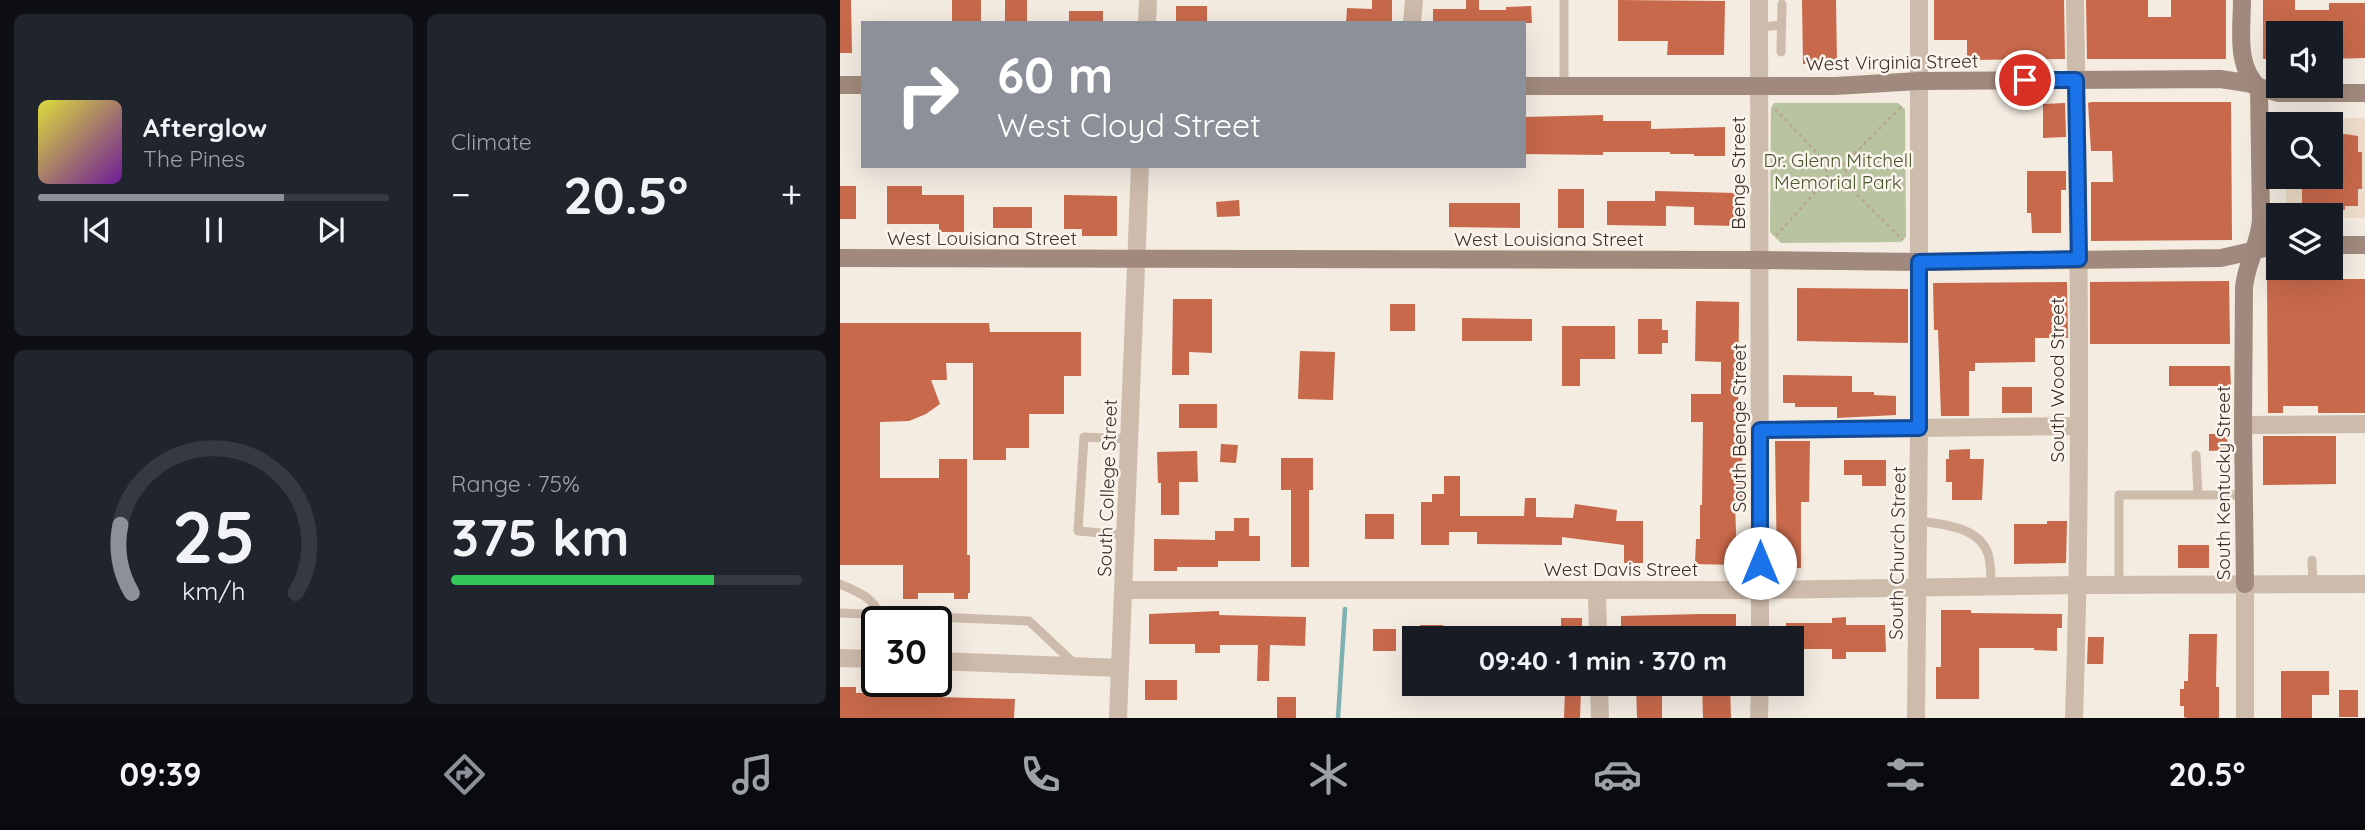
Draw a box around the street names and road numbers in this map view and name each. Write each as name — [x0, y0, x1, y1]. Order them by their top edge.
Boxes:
street label: West Virginia Street — [1805, 48, 1979, 76]
street label: Benge Street — [1726, 116, 1750, 230]
street label: West Louisiana Street — [887, 226, 1077, 250]
street label: West Louisiana Street — [1454, 227, 1644, 251]
street label: South Wood Street — [2045, 297, 2069, 463]
street label: South Benge Street — [1727, 344, 1751, 512]
street label: South Kentucky Street — [2211, 386, 2235, 580]
street label: South College Street — [1092, 399, 1122, 577]
street label: South Church Street — [1883, 466, 1911, 640]
street label: West Davis Street — [1544, 557, 1698, 581]

